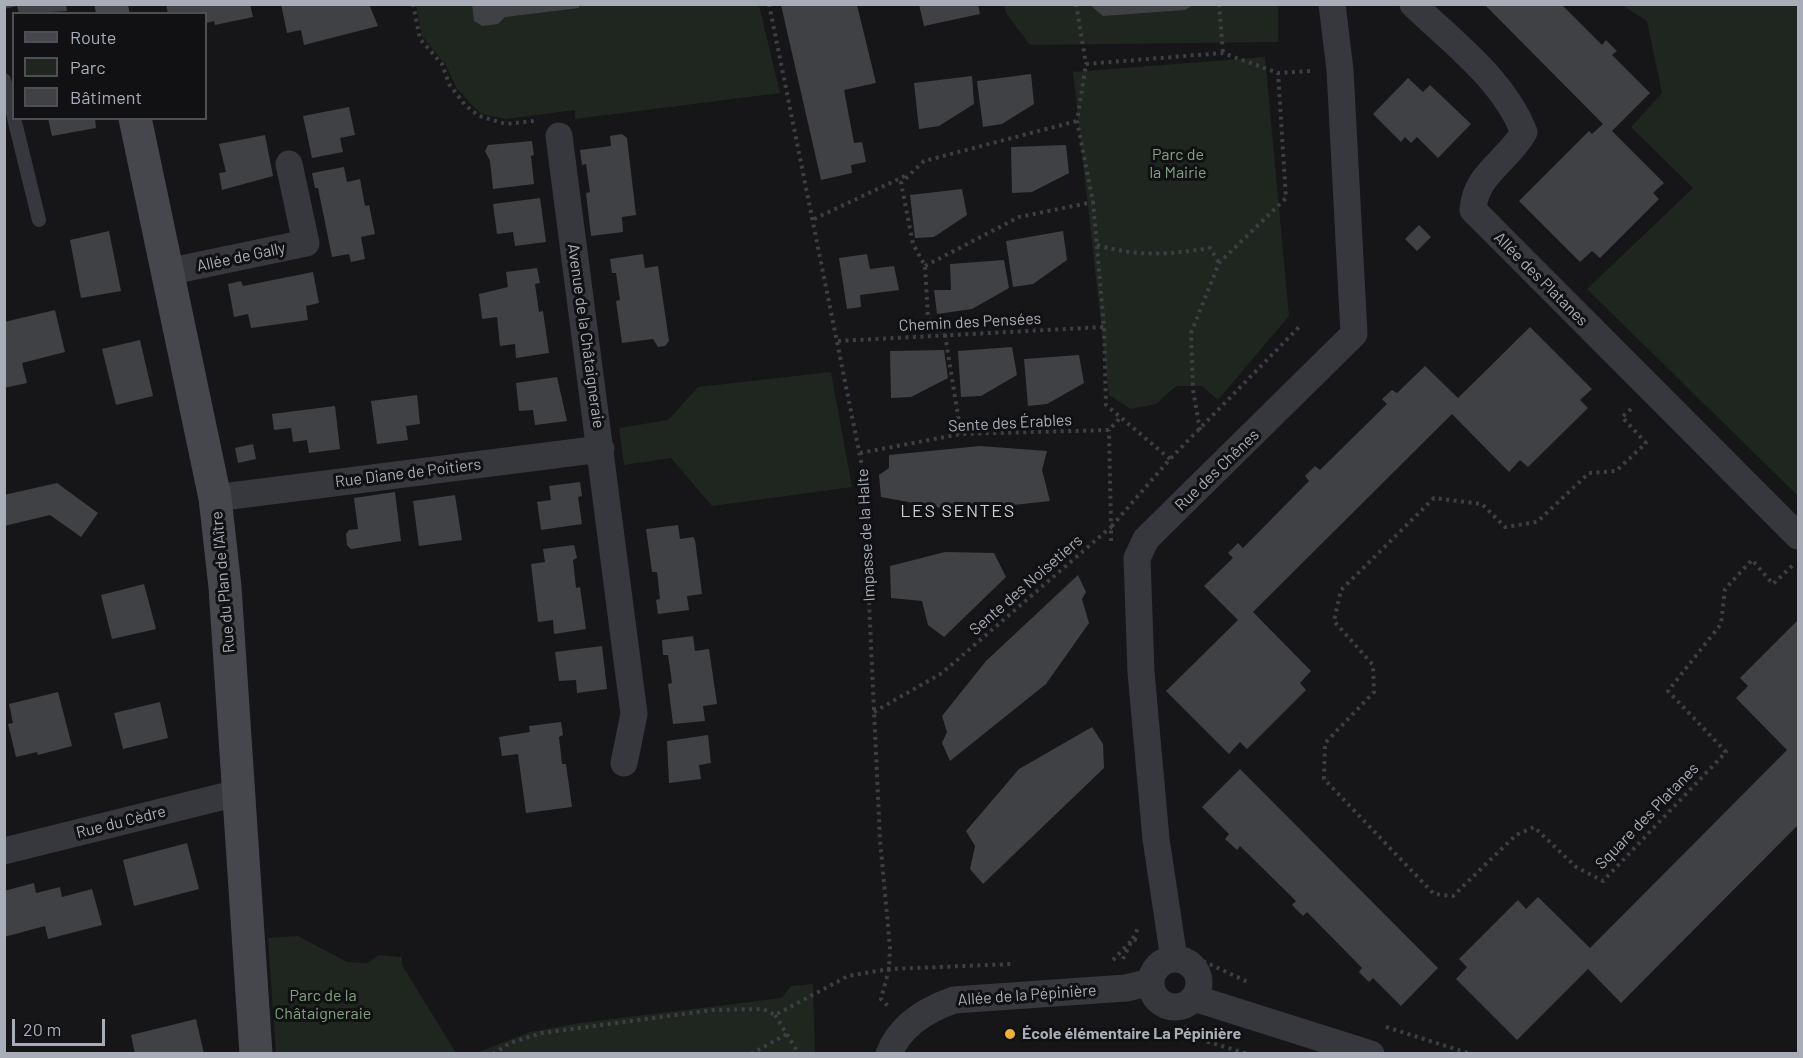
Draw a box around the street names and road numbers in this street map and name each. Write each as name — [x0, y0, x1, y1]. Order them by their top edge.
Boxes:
street label: Allée des Platanes — [1490, 228, 1592, 330]
street label: Allée de Gally — [195, 238, 287, 276]
street label: Avenue de la Châtaigneraie — [564, 242, 608, 430]
street label: Chemin des Pensées — [898, 309, 1042, 335]
street label: Sente des Érables — [948, 410, 1072, 436]
street label: Rue des Chênes — [1171, 425, 1263, 515]
street label: Rue Diane de Poitiers — [334, 455, 482, 491]
street label: Impasse de la Halte — [853, 468, 879, 602]
street label: Rue du Plan de l'Aître — [207, 510, 239, 654]
street label: Sente des Noisetiers — [966, 531, 1086, 639]
street label: Square des Platanes — [1591, 759, 1703, 873]
street label: Rue du Cèdre — [74, 802, 168, 842]
street label: Allée de la Pépinière — [957, 981, 1097, 1009]

